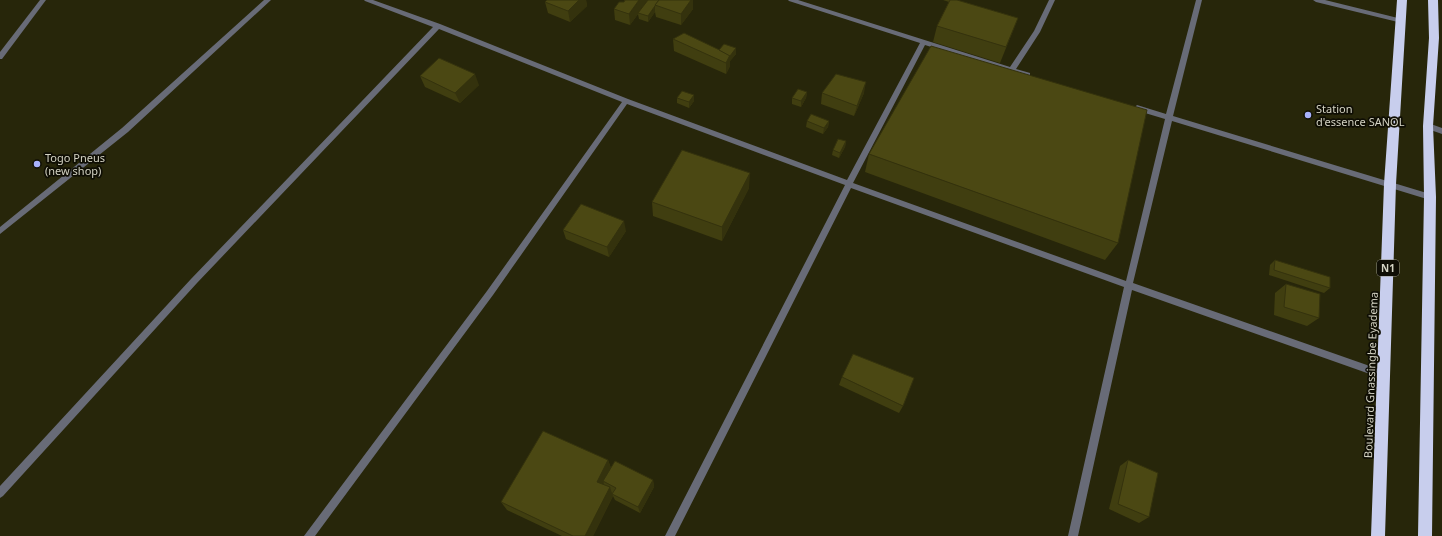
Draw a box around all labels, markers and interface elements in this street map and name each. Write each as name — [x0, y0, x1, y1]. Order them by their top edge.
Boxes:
place label: Station d'essence SANOL — [1316, 101, 1405, 129]
marker: Station d'essence SANOL — [1303, 110, 1313, 120]
place label: Togo Pneus (new shop) — [45, 150, 105, 178]
marker: Togo Pneus (new shop) — [32, 159, 42, 169]
road number: N1 — [1377, 260, 1399, 276]
street label: Boulevard Gnassingbe Eyadema — [1360, 292, 1381, 458]

